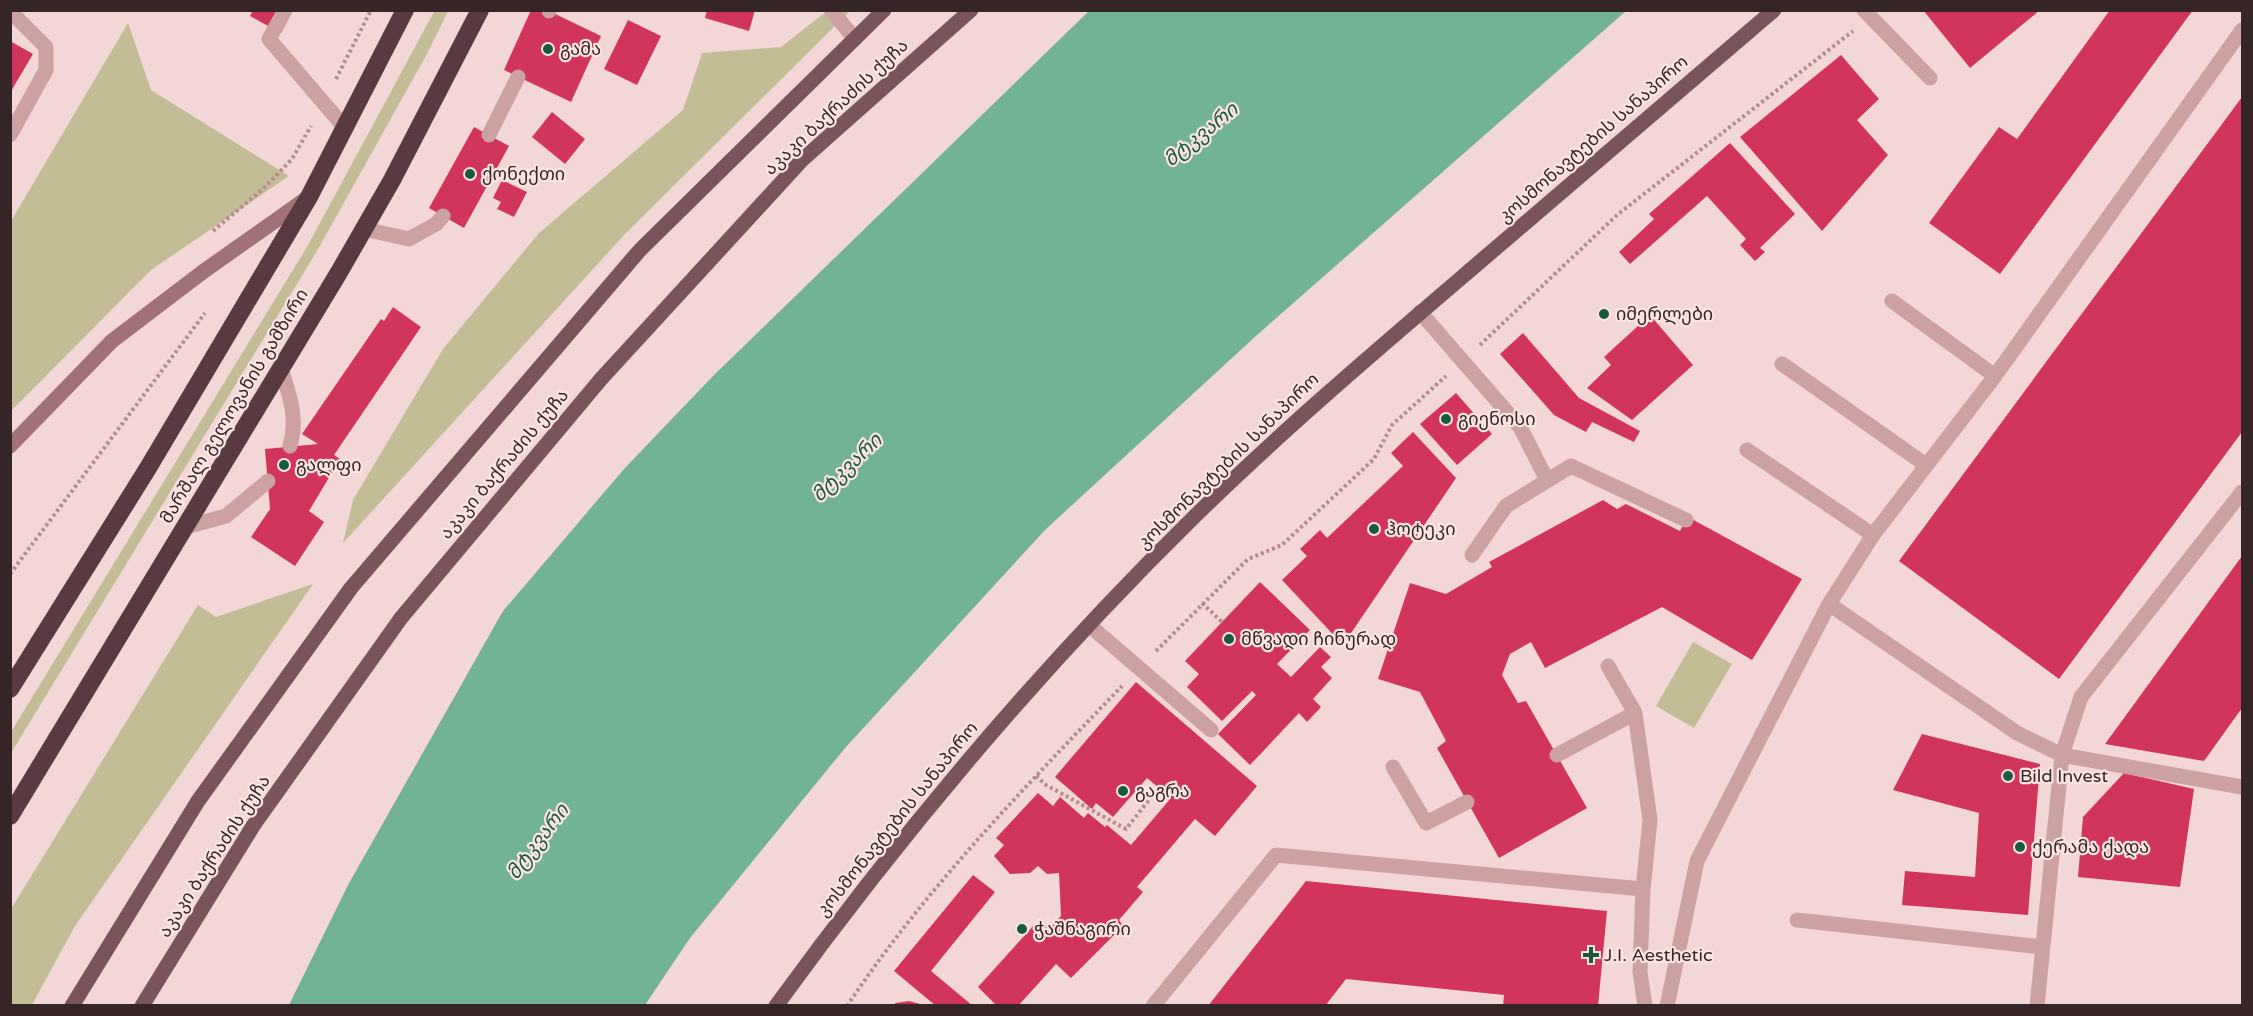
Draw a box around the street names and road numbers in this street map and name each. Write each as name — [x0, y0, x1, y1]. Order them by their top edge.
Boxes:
street label: აკაკი ბაქრაძის ქუჩა — [759, 34, 913, 180]
street label: კოსმონავტების სანაპირო — [1494, 51, 1692, 227]
street label: მარშალ გელოვანის გამზირი — [155, 285, 313, 527]
street label: კოსმონავტების სანაპირო — [1133, 368, 1323, 554]
street label: აკაკი ბაქრაძის ქუჩა — [435, 384, 573, 544]
street label: კოსმონავტების სანაპირო — [812, 717, 982, 921]
street label: აკაკი ბაქრაძის ქუჩა — [153, 771, 275, 941]

